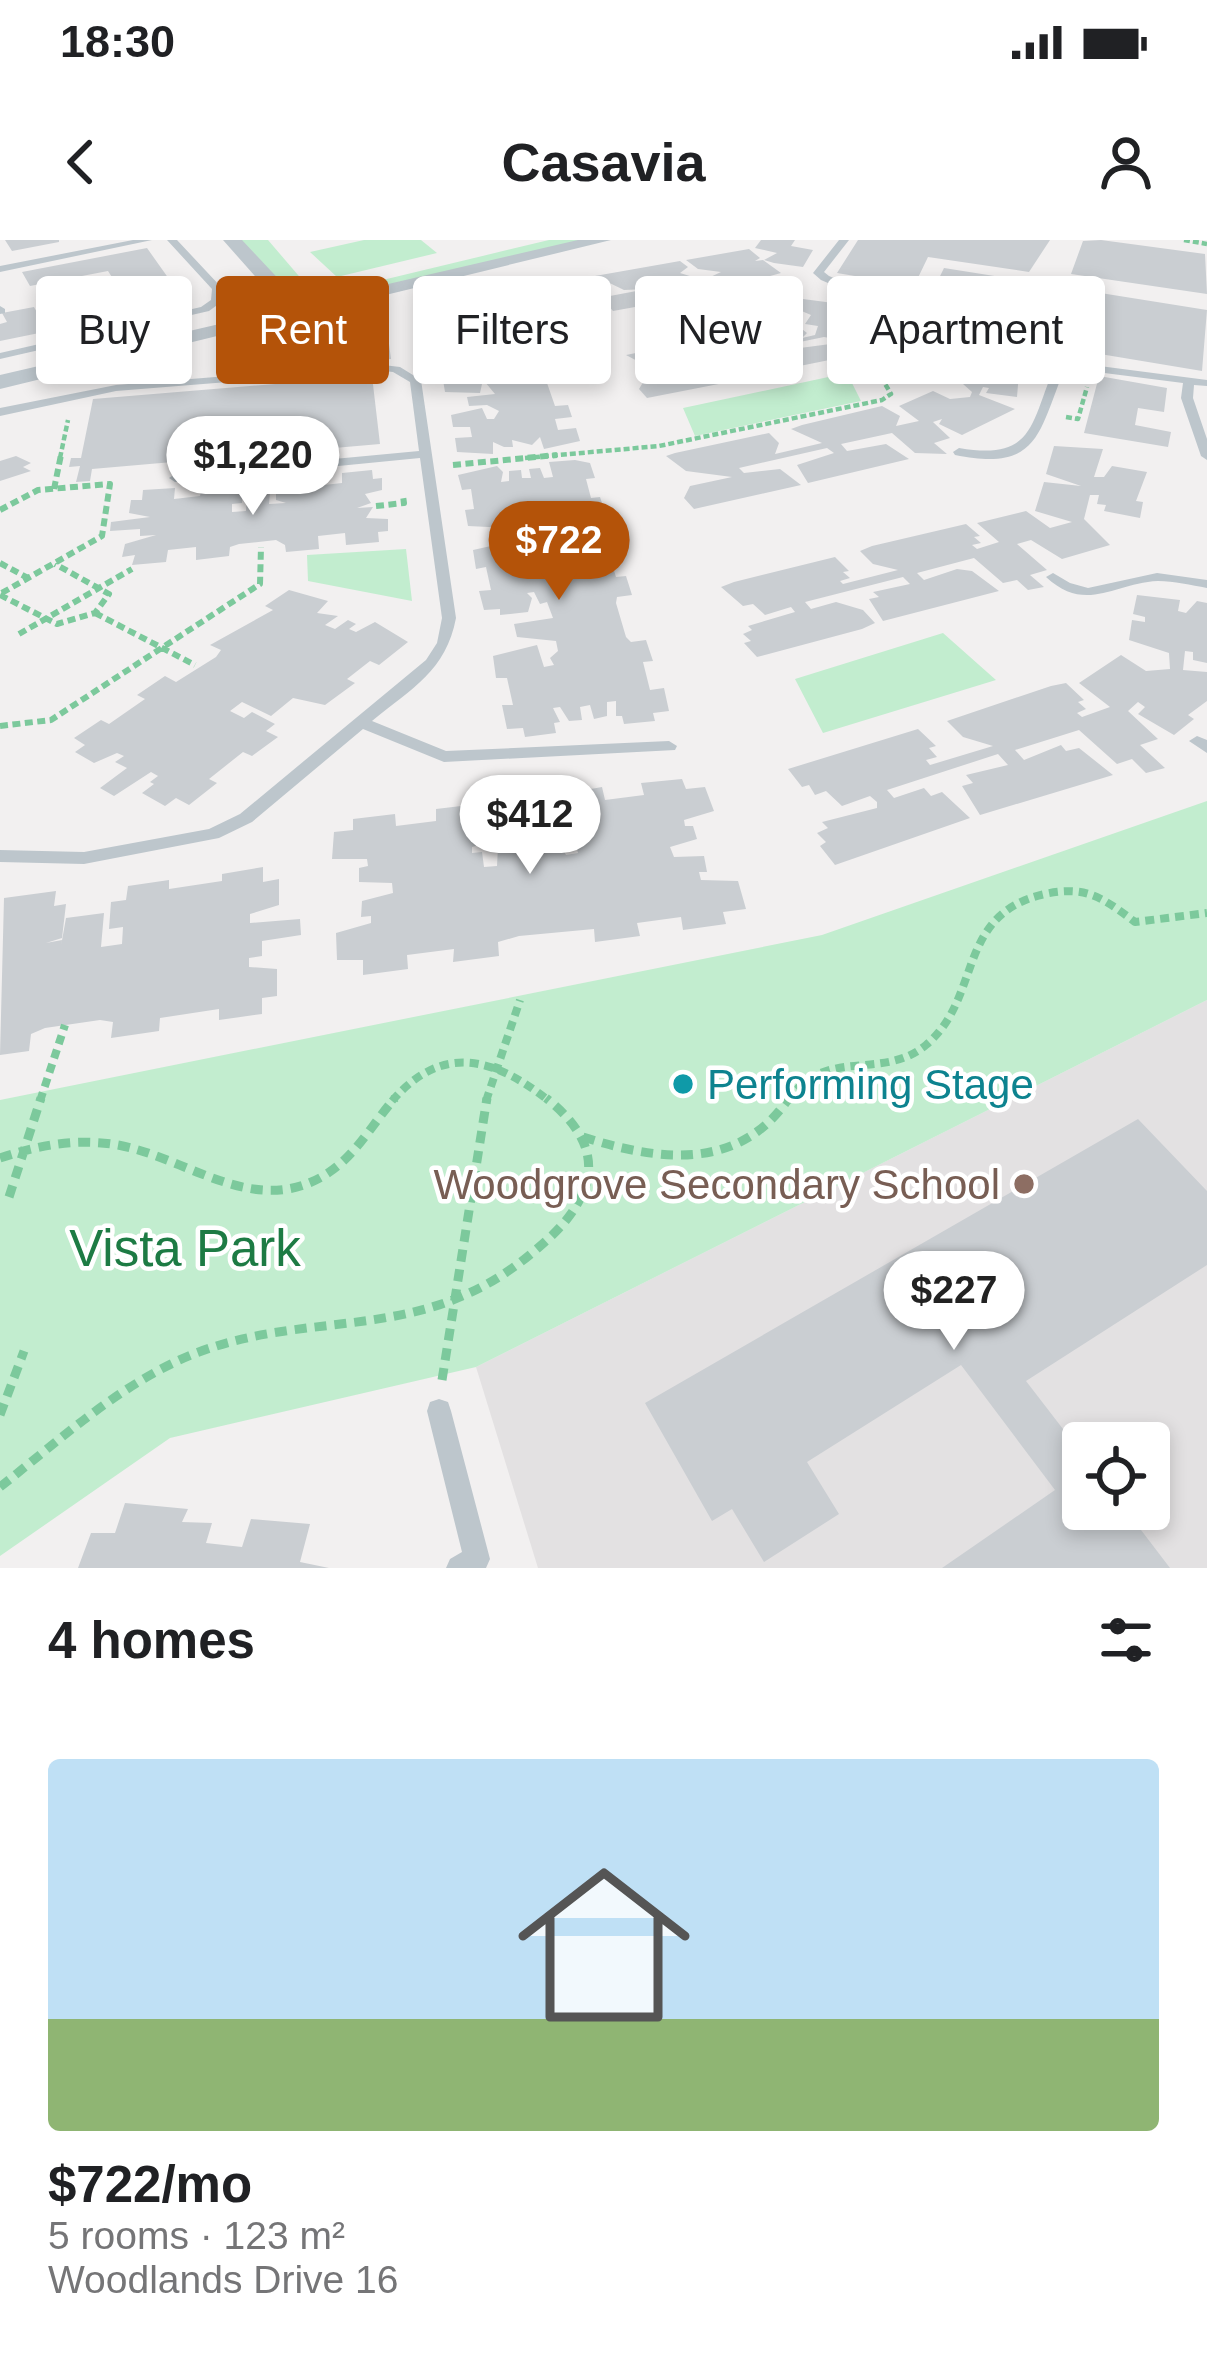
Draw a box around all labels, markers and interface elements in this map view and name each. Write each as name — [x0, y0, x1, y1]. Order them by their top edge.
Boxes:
text: 18:30 — [60, 16, 175, 67]
icon: back — [48, 129, 114, 195]
icon: person — [1093, 129, 1159, 195]
text: Casavia — [501, 132, 706, 192]
chip: Buy — [36, 276, 192, 384]
chip: Rent — [216, 276, 389, 384]
chip: Filters — [413, 276, 611, 384]
chip: New — [635, 276, 803, 384]
chip: Apartment — [827, 276, 1105, 384]
pin: $1,220 — [155, 416, 351, 518]
text: $1,220 — [193, 433, 313, 476]
pin: $722 — [488, 501, 630, 603]
text: $722 — [516, 518, 602, 561]
pin: $412 — [459, 775, 601, 877]
text: $412 — [487, 792, 573, 835]
place label: Performing Stage — [707, 1061, 1034, 1108]
marker: Performing Stage — [670, 1071, 696, 1097]
place label: Woodgrove Secondary School — [433, 1161, 1000, 1208]
marker: Woodgrove Secondary School — [1011, 1171, 1037, 1197]
park label: Vista Park — [69, 1220, 301, 1277]
pin: $227 — [883, 1251, 1025, 1353]
text: $227 — [911, 1268, 997, 1311]
map controls — [1062, 1422, 1170, 1530]
button: locate — [1062, 1422, 1170, 1530]
icon: filters — [1093, 1607, 1159, 1673]
text: 4 homes — [48, 1612, 255, 1669]
icon: home — [496, 1837, 712, 2053]
text: $722/mo — [48, 2156, 252, 2213]
text: 5 rooms · 123 m² — [48, 2214, 345, 2257]
text: Woodlands Drive 16 — [48, 2258, 398, 2301]

